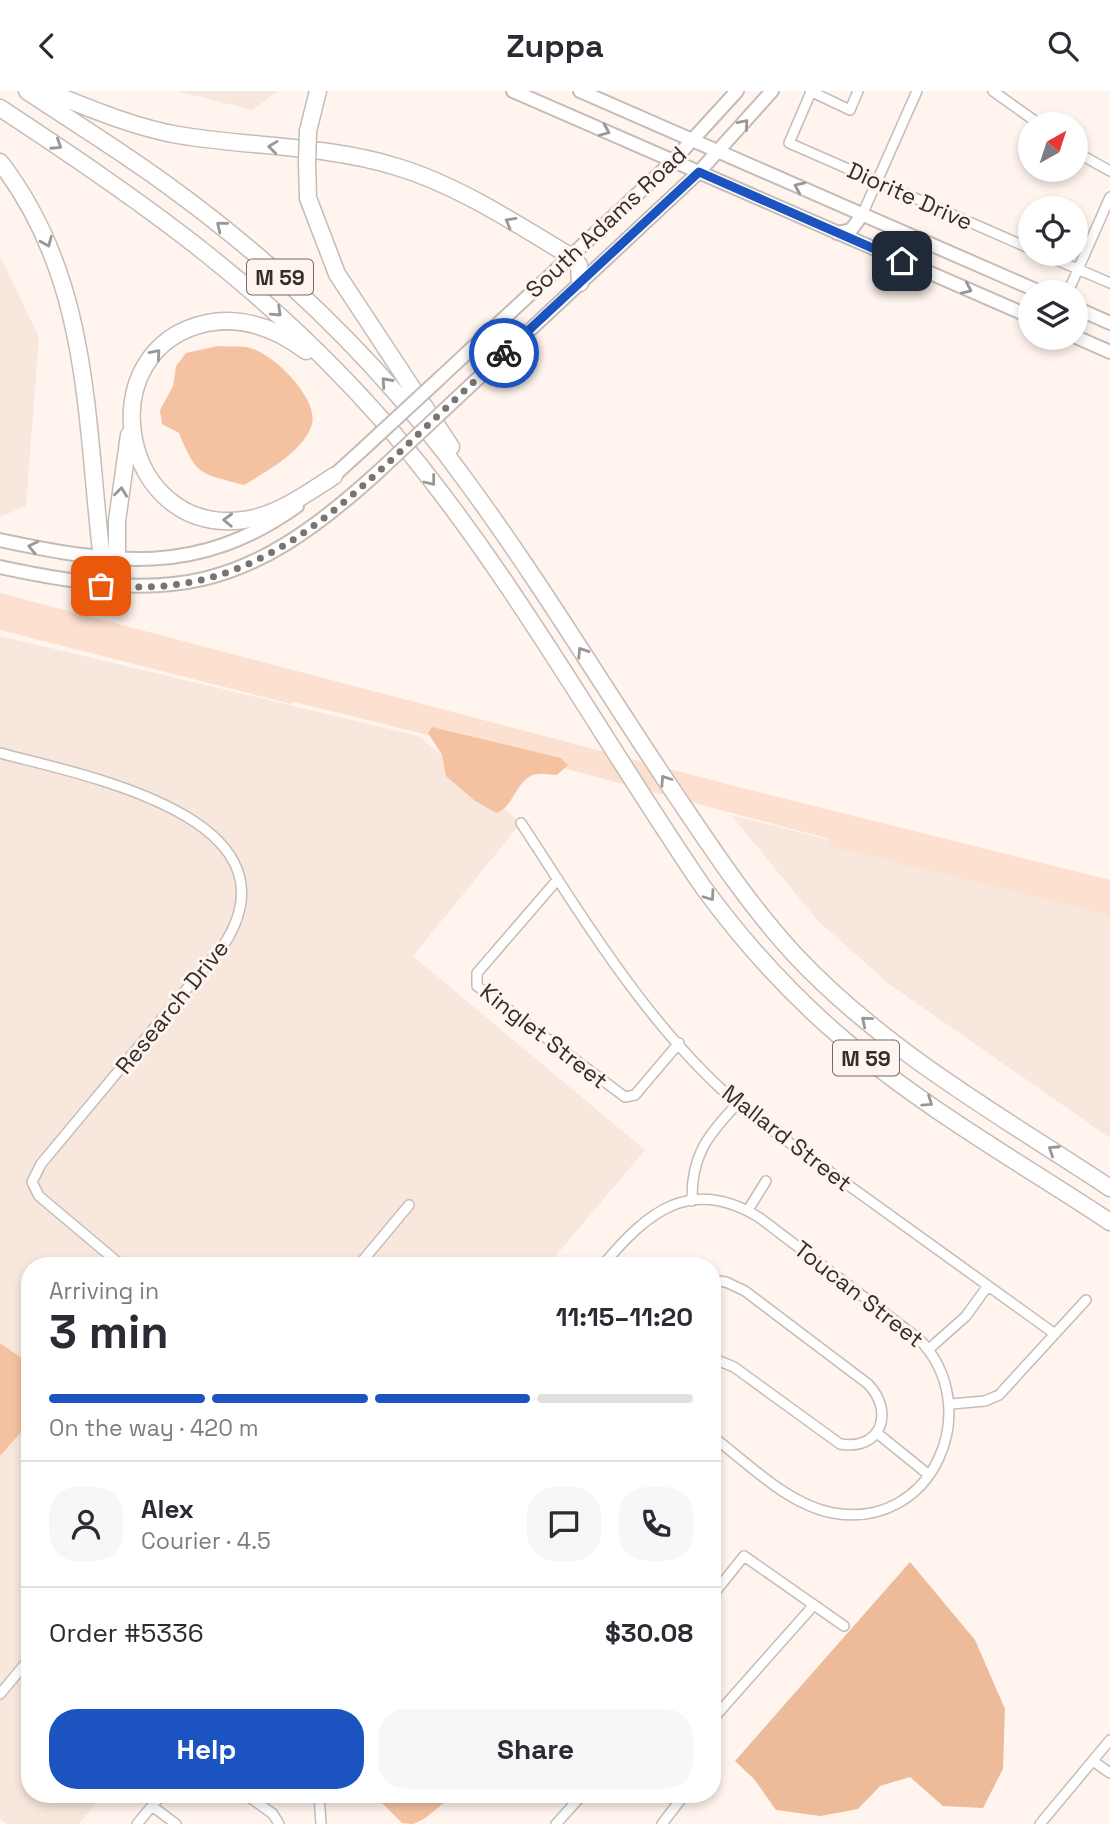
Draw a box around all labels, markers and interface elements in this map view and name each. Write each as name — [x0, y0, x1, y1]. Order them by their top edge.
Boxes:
text: Zuppa — [506, 26, 604, 66]
icon: back — [28, 27, 66, 65]
icon: search — [1044, 27, 1082, 65]
north arrow — [1018, 112, 1088, 182]
map controls — [1018, 112, 1088, 350]
one-way arrow — [736, 119, 748, 132]
one-way arrow — [598, 123, 611, 137]
one-way arrow — [49, 137, 62, 150]
one-way arrow — [267, 140, 279, 155]
street label: South Adams Road — [519, 140, 693, 304]
street label: Diorite Drive — [843, 155, 977, 237]
one-way arrow — [794, 181, 807, 195]
button: locate — [1018, 196, 1088, 266]
one-way arrow — [505, 218, 518, 231]
one-way arrow — [216, 222, 229, 234]
pin — [872, 231, 932, 291]
one-way arrow — [39, 235, 53, 247]
icon: home — [883, 242, 921, 280]
road number: M 59 — [247, 259, 313, 295]
button: layers — [1018, 280, 1088, 350]
one-way arrow — [959, 281, 972, 295]
one-way arrow — [269, 304, 282, 316]
courier — [469, 318, 539, 388]
icon: bike — [485, 334, 523, 372]
one-way arrow — [148, 350, 161, 363]
one-way arrow — [381, 377, 394, 390]
one-way arrow — [423, 473, 436, 486]
one-way arrow — [113, 486, 128, 498]
one-way arrow — [222, 512, 233, 527]
one-way arrow — [27, 541, 39, 556]
pin — [71, 556, 131, 616]
icon: bag — [82, 567, 120, 605]
one-way arrow — [578, 647, 590, 660]
one-way arrow — [661, 774, 674, 787]
one-way arrow — [702, 888, 714, 901]
street label: Research Drive — [109, 934, 235, 1080]
street label: Kinglet Street — [474, 977, 614, 1095]
one-way arrow — [861, 1017, 874, 1029]
road number: M 59 — [833, 1041, 899, 1075]
street label: Mallard Street — [716, 1078, 858, 1198]
one-way arrow — [920, 1093, 933, 1106]
one-way arrow — [1048, 1146, 1061, 1158]
street label: Toucan Street — [788, 1234, 930, 1354]
text: Arriving in — [49, 1276, 159, 1306]
text: 11:15–11:20 — [556, 1300, 693, 1334]
text: 3 min — [49, 1303, 169, 1361]
text: On the way · 420 m — [49, 1413, 259, 1443]
button: person — [49, 1487, 123, 1561]
button: chat — [527, 1487, 601, 1561]
button: phone — [619, 1487, 693, 1561]
text: Alex — [141, 1492, 194, 1526]
text: Courier · 4.5 — [141, 1526, 271, 1556]
text: Order #5336 — [49, 1616, 204, 1650]
text: $30.08 — [605, 1616, 693, 1650]
button: Help — [49, 1709, 364, 1789]
button: Share — [378, 1709, 693, 1789]

